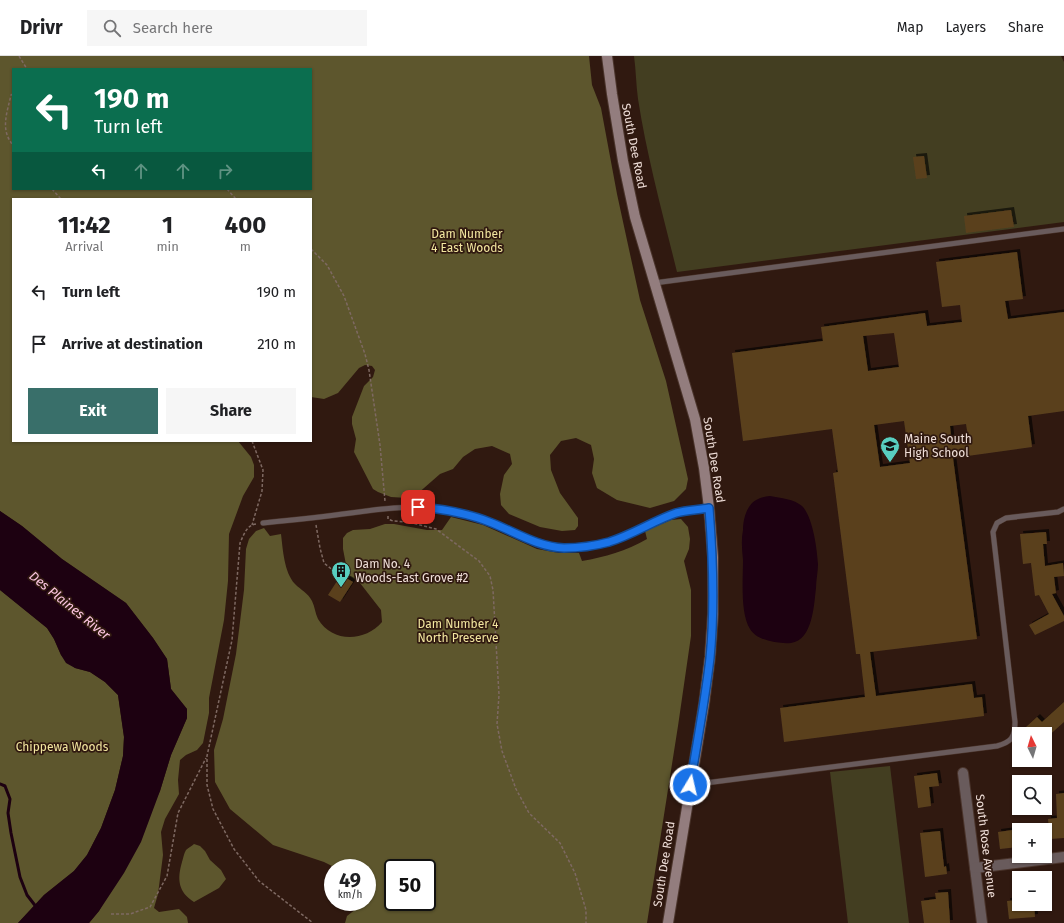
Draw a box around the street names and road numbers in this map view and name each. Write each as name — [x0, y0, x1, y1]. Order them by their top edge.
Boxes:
street label: South Dee Road — [619, 102, 649, 190]
street label: South Dee Road — [700, 416, 728, 504]
street label: South Rose Avenue — [973, 793, 999, 899]
street label: South Dee Road — [650, 820, 678, 908]

